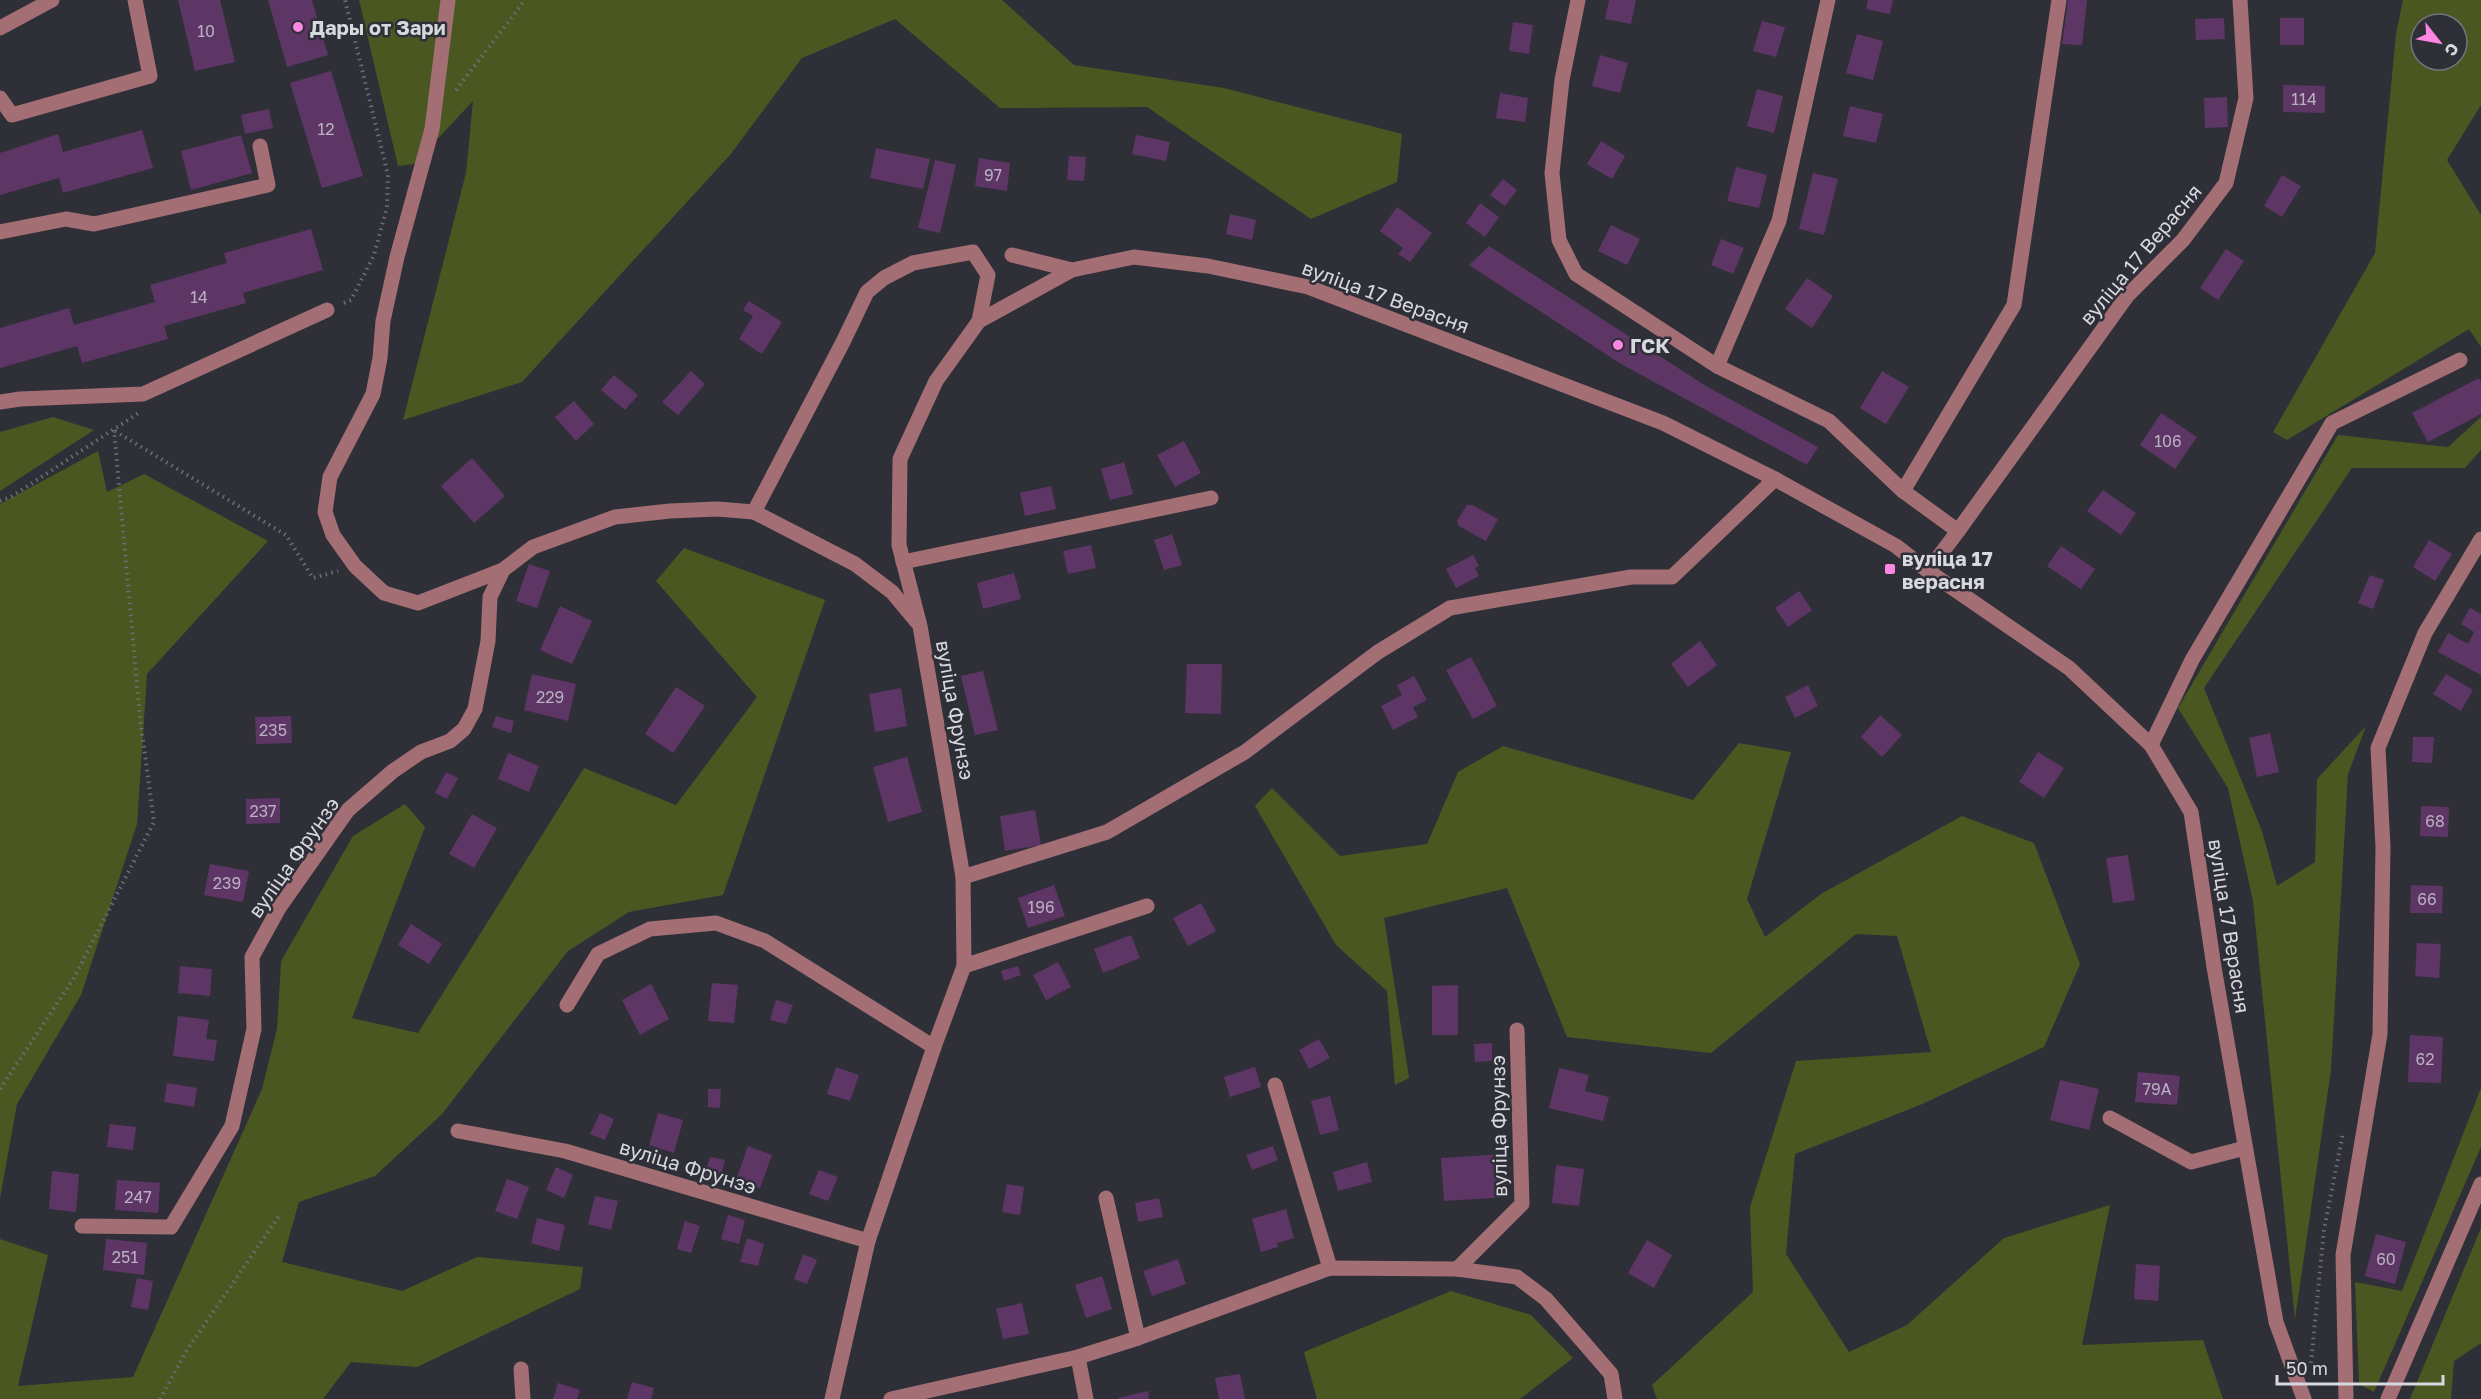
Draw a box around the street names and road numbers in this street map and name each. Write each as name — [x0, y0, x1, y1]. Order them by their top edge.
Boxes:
street label: вуліца 17 Верасня — [2074, 179, 2206, 329]
street label: вуліца 17 Верасня — [1299, 255, 1473, 337]
street label: вуліца Фрунзэ — [932, 638, 980, 782]
street label: вуліца Фрунзэ — [243, 792, 343, 922]
street label: вуліца 17 Верасня — [2204, 837, 2256, 1015]
street label: вуліца Фрунзэ — [1485, 1055, 1511, 1197]
street label: вуліца Фрунзэ — [617, 1134, 759, 1198]

